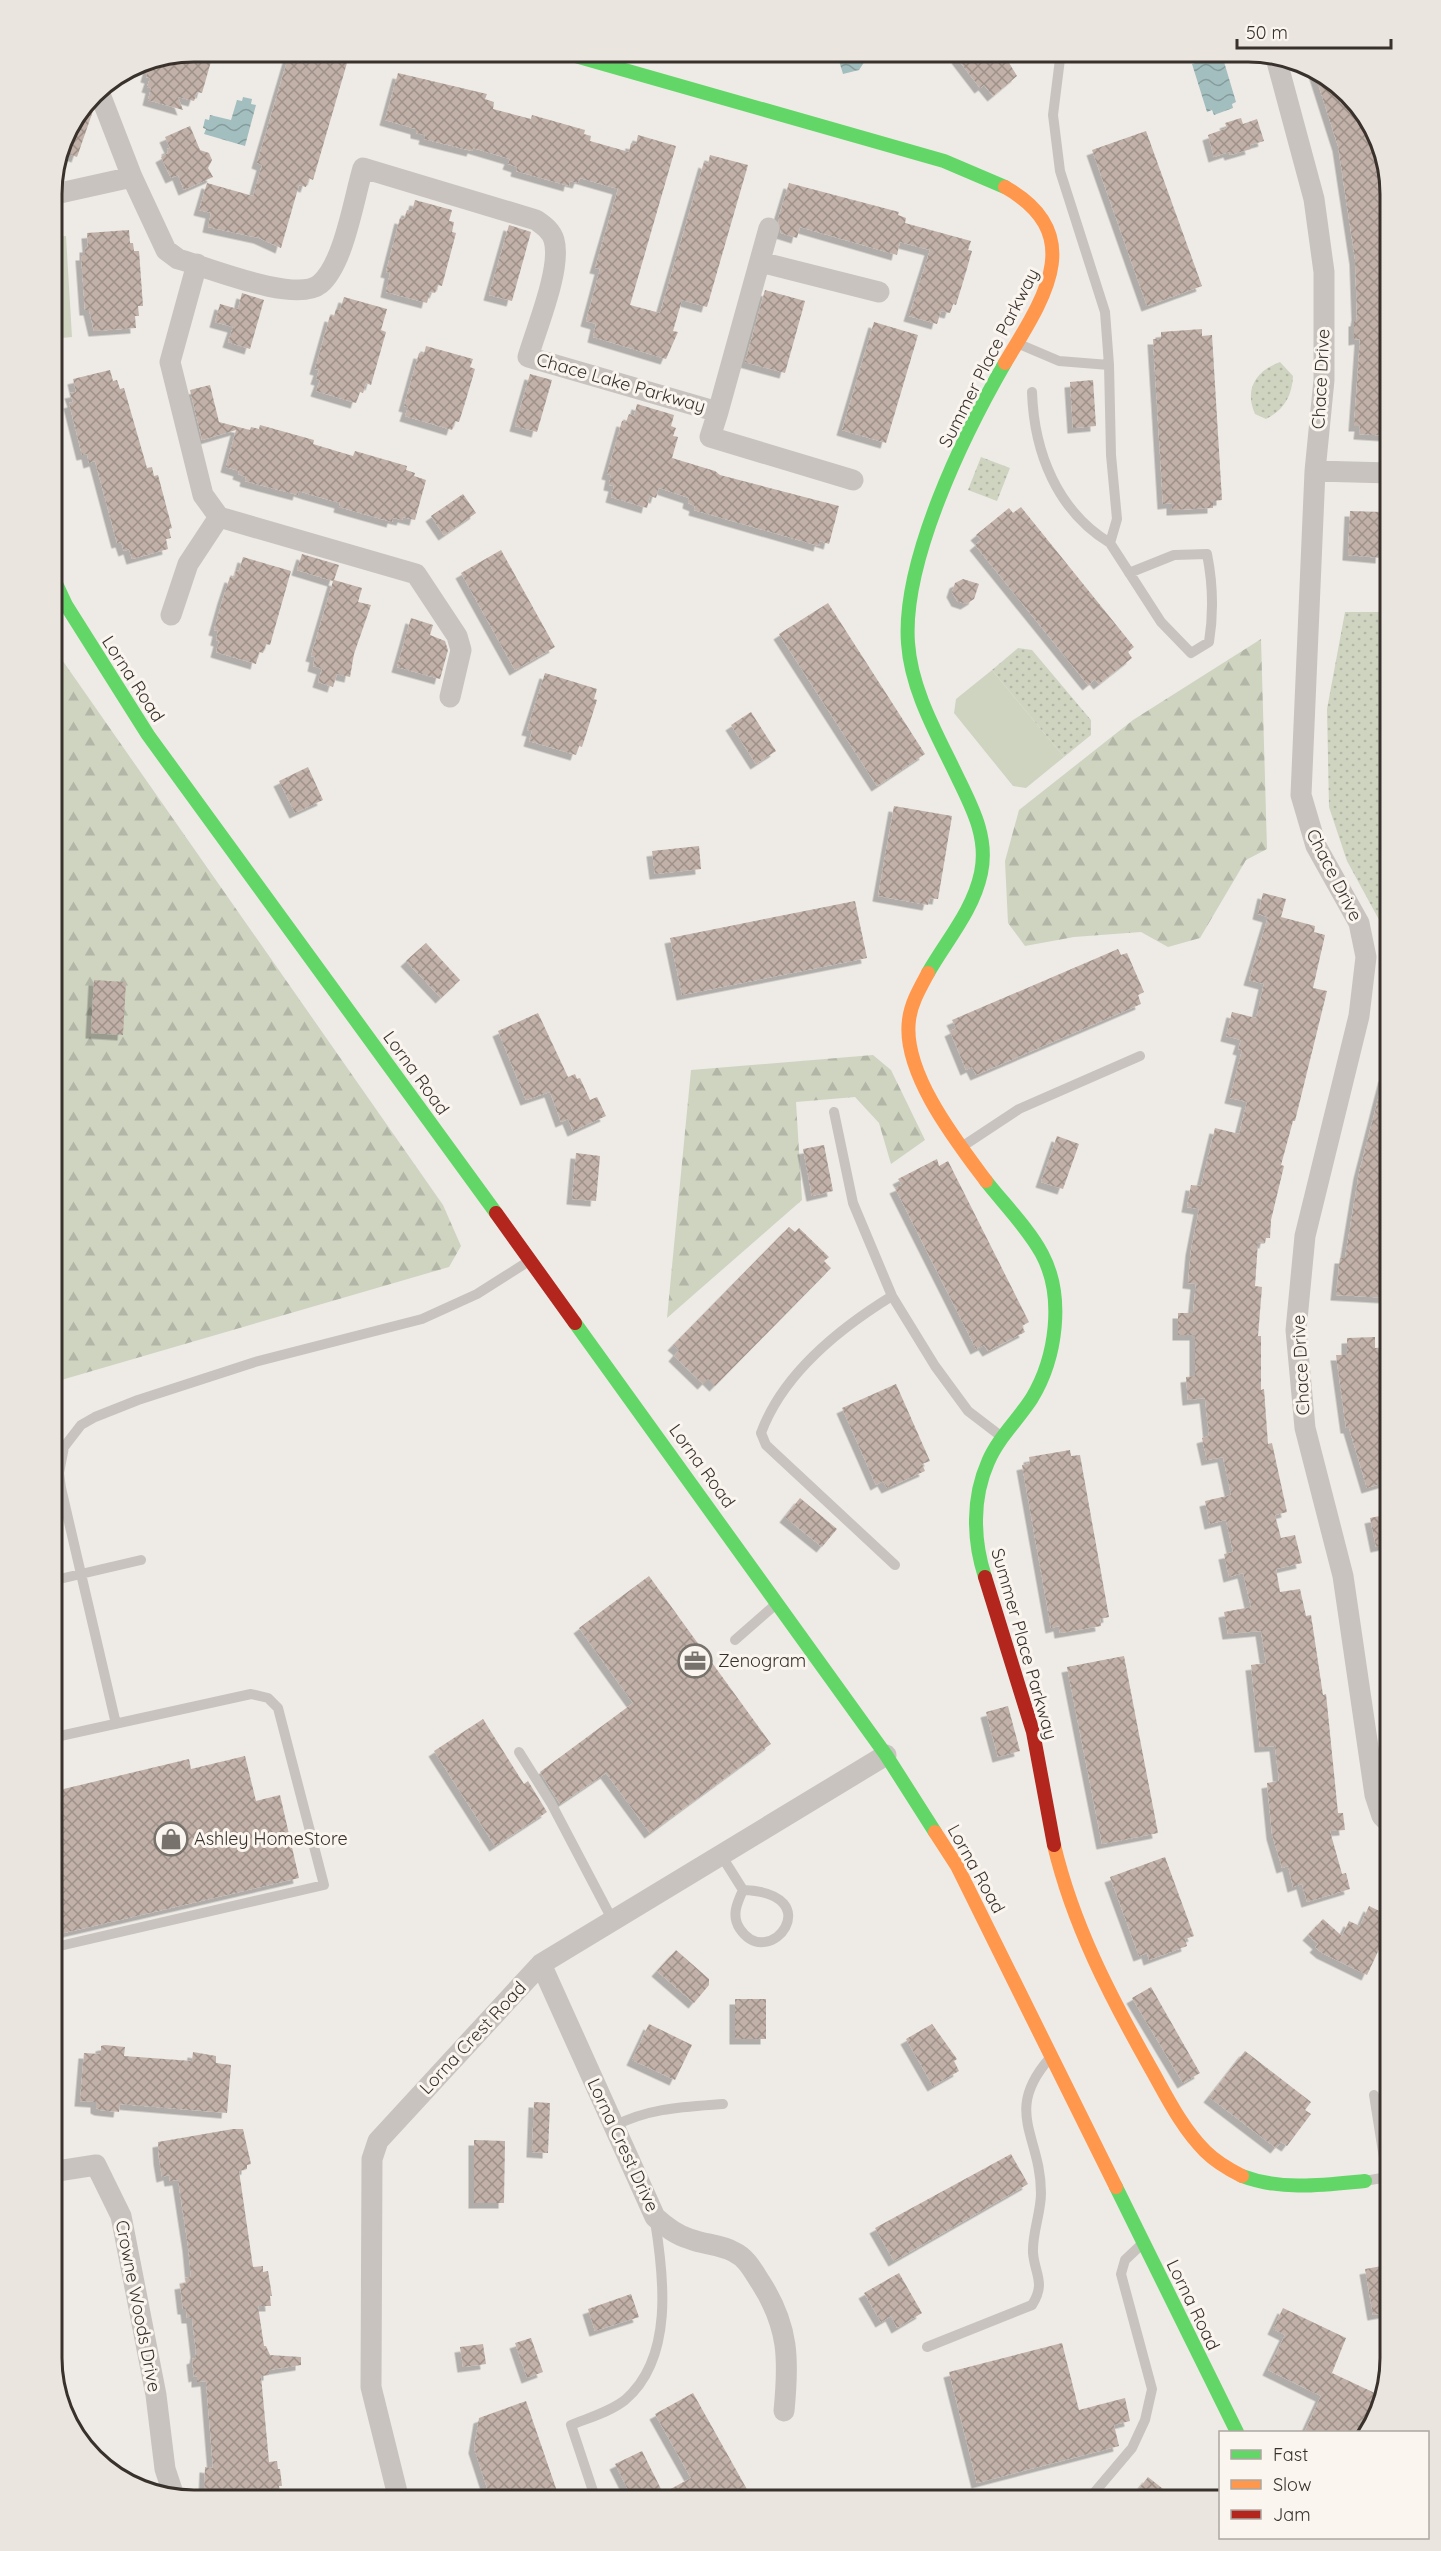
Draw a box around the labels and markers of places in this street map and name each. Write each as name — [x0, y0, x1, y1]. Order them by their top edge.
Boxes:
office icon: Zenogram — [677, 1643, 713, 1679]
place label: Zenogram — [718, 1649, 806, 1672]
shop icon: Ashley HomeStore — [153, 1821, 189, 1857]
place label: Ashley HomeStore — [194, 1827, 348, 1850]

